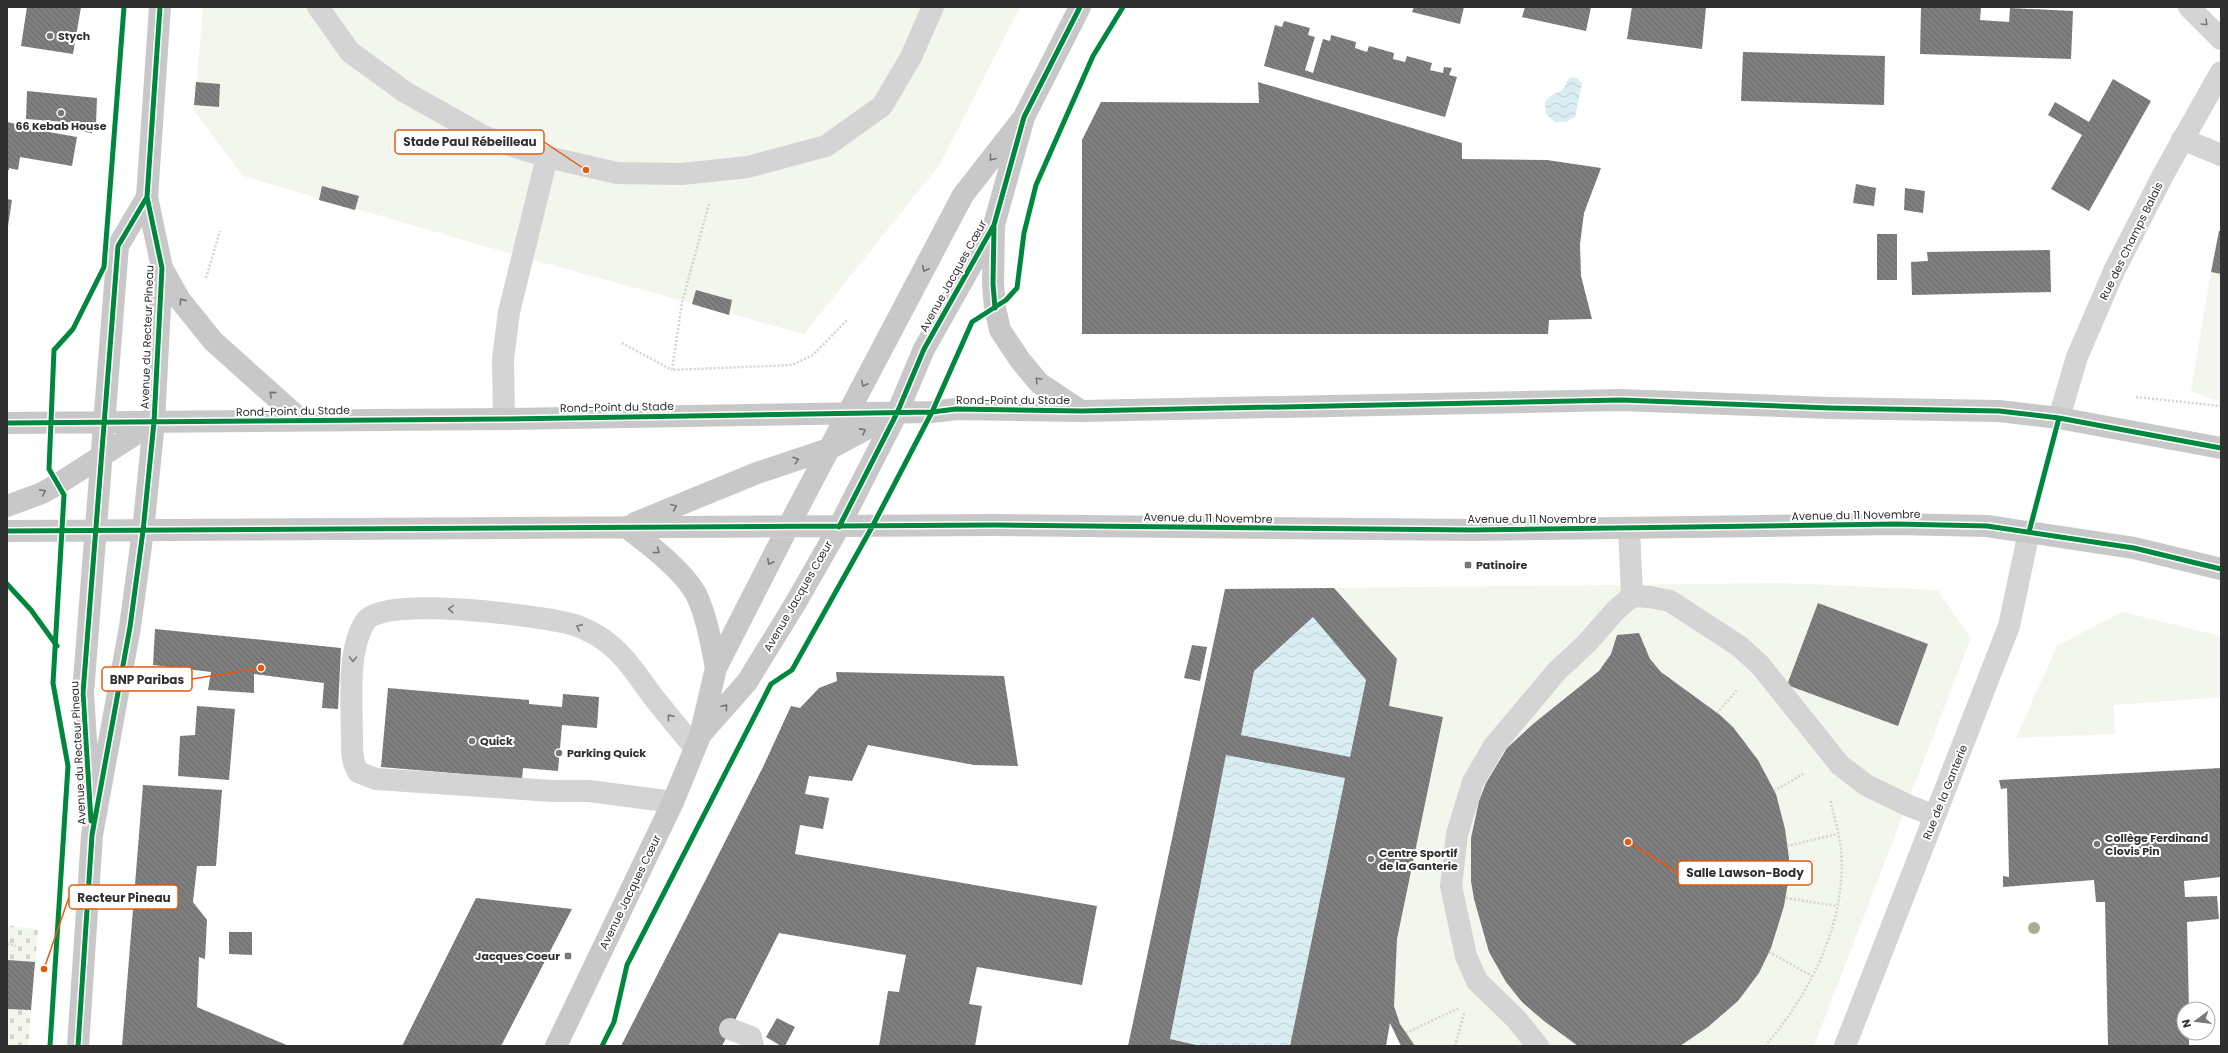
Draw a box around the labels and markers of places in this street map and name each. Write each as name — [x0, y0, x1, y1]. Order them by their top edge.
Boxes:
place label: Stych — [58, 28, 90, 44]
marker: Stych — [45, 31, 55, 41]
marker: 66 Kebab House — [56, 108, 66, 118]
place label: 66 Kebab House — [16, 118, 107, 134]
callout: Stade Paul Rébeilleau — [395, 130, 544, 154]
place label: Patinoire — [1476, 557, 1527, 573]
marker: Patinoire — [1463, 560, 1473, 570]
callout: BNP Paribas — [102, 667, 192, 691]
place label: Quick — [480, 733, 513, 749]
marker: Quick — [467, 736, 477, 746]
place label: Parking Quick — [567, 745, 646, 761]
marker: Parking Quick — [554, 748, 564, 758]
place label: Collège Ferdinand Clovis Pin — [2105, 830, 2208, 859]
marker: Collège Ferdinand Clovis Pin — [2092, 839, 2102, 849]
place label: Centre Sportif de la Ganterie — [1379, 845, 1458, 874]
marker: Centre Sportif de la Ganterie — [1366, 854, 1376, 864]
callout: Salle Lawson-Body — [1678, 861, 1812, 885]
callout: Recteur Pineau — [69, 885, 178, 909]
place label: Jacques Coeur — [475, 948, 560, 964]
marker: Jacques Coeur — [563, 951, 573, 961]

